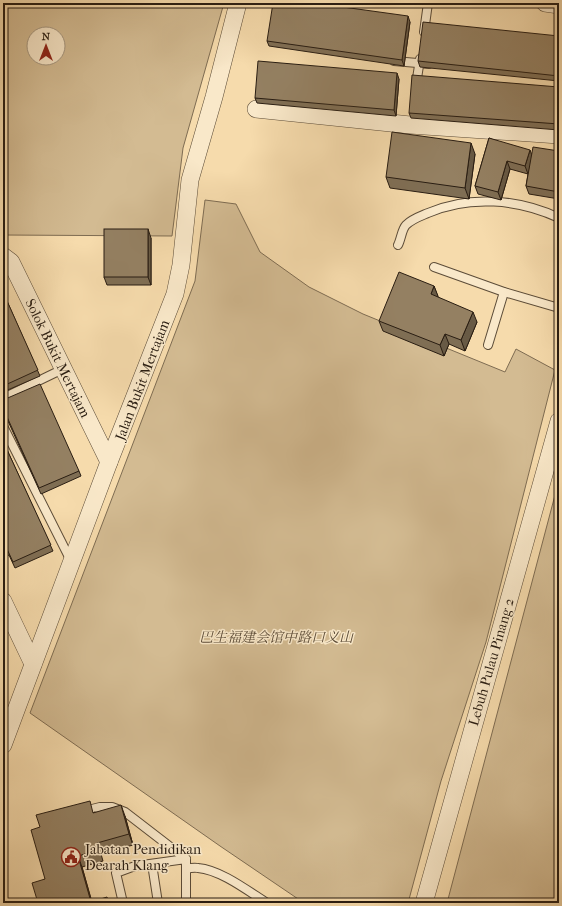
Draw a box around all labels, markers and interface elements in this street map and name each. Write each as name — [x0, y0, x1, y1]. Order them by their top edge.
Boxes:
north arrow — [26, 26, 66, 66]
text: N — [42, 30, 51, 43]
street label: Solok Bukit Mertajam — [21, 296, 94, 421]
street label: Jalan Bukit Mertajam — [111, 317, 173, 444]
street label: Lebuh Pulau Pinang 2 — [465, 596, 518, 728]
park label: 巴生福建会馆中路口义山 — [199, 629, 354, 646]
place label: Jabatan Pendidikan Dearah Klang — [84, 841, 201, 874]
public building icon: Jabatan Pendidikan Dearah Klang — [60, 846, 82, 868]

